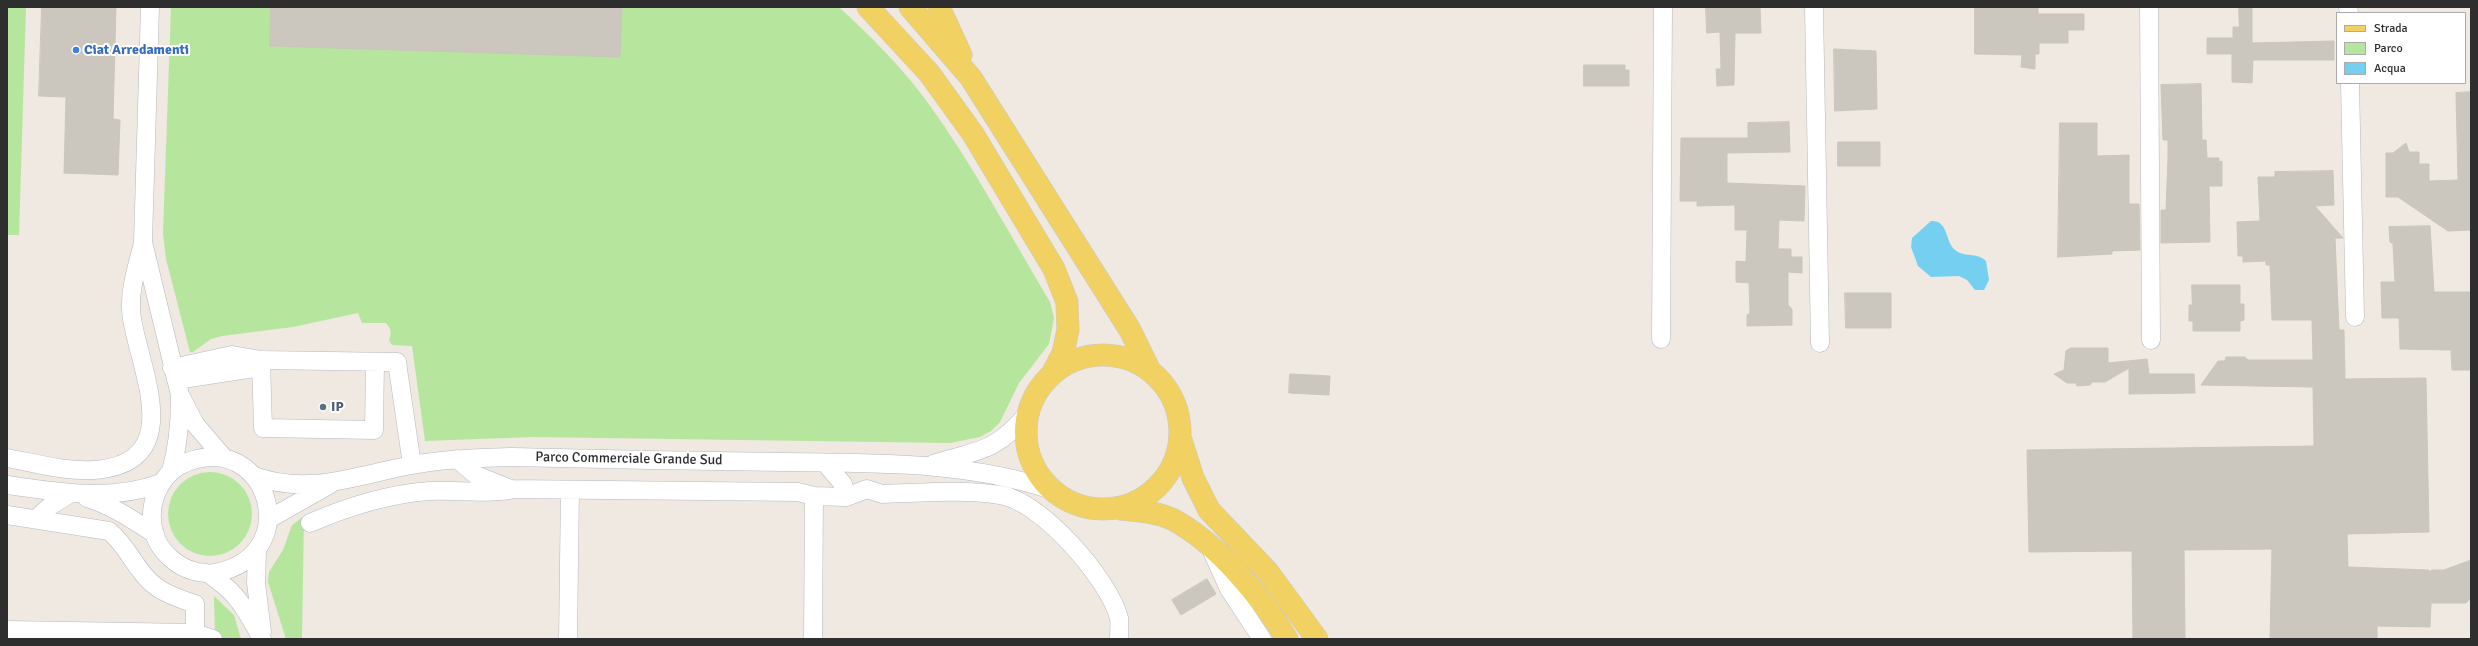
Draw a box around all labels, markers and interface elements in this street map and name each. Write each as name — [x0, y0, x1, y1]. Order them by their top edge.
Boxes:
legend — [2336, 12, 2466, 84]
text: Strada — [2374, 21, 2408, 36]
text: Parco — [2374, 41, 2403, 56]
place label: Ciat Arredamenti — [84, 42, 189, 58]
marker: Ciat Arredamenti — [71, 45, 81, 55]
text: Acqua — [2374, 61, 2406, 76]
place label: IP — [331, 399, 344, 415]
marker: IP — [318, 402, 328, 412]
street label: Parco Commerciale Grande Sud — [535, 449, 723, 469]

